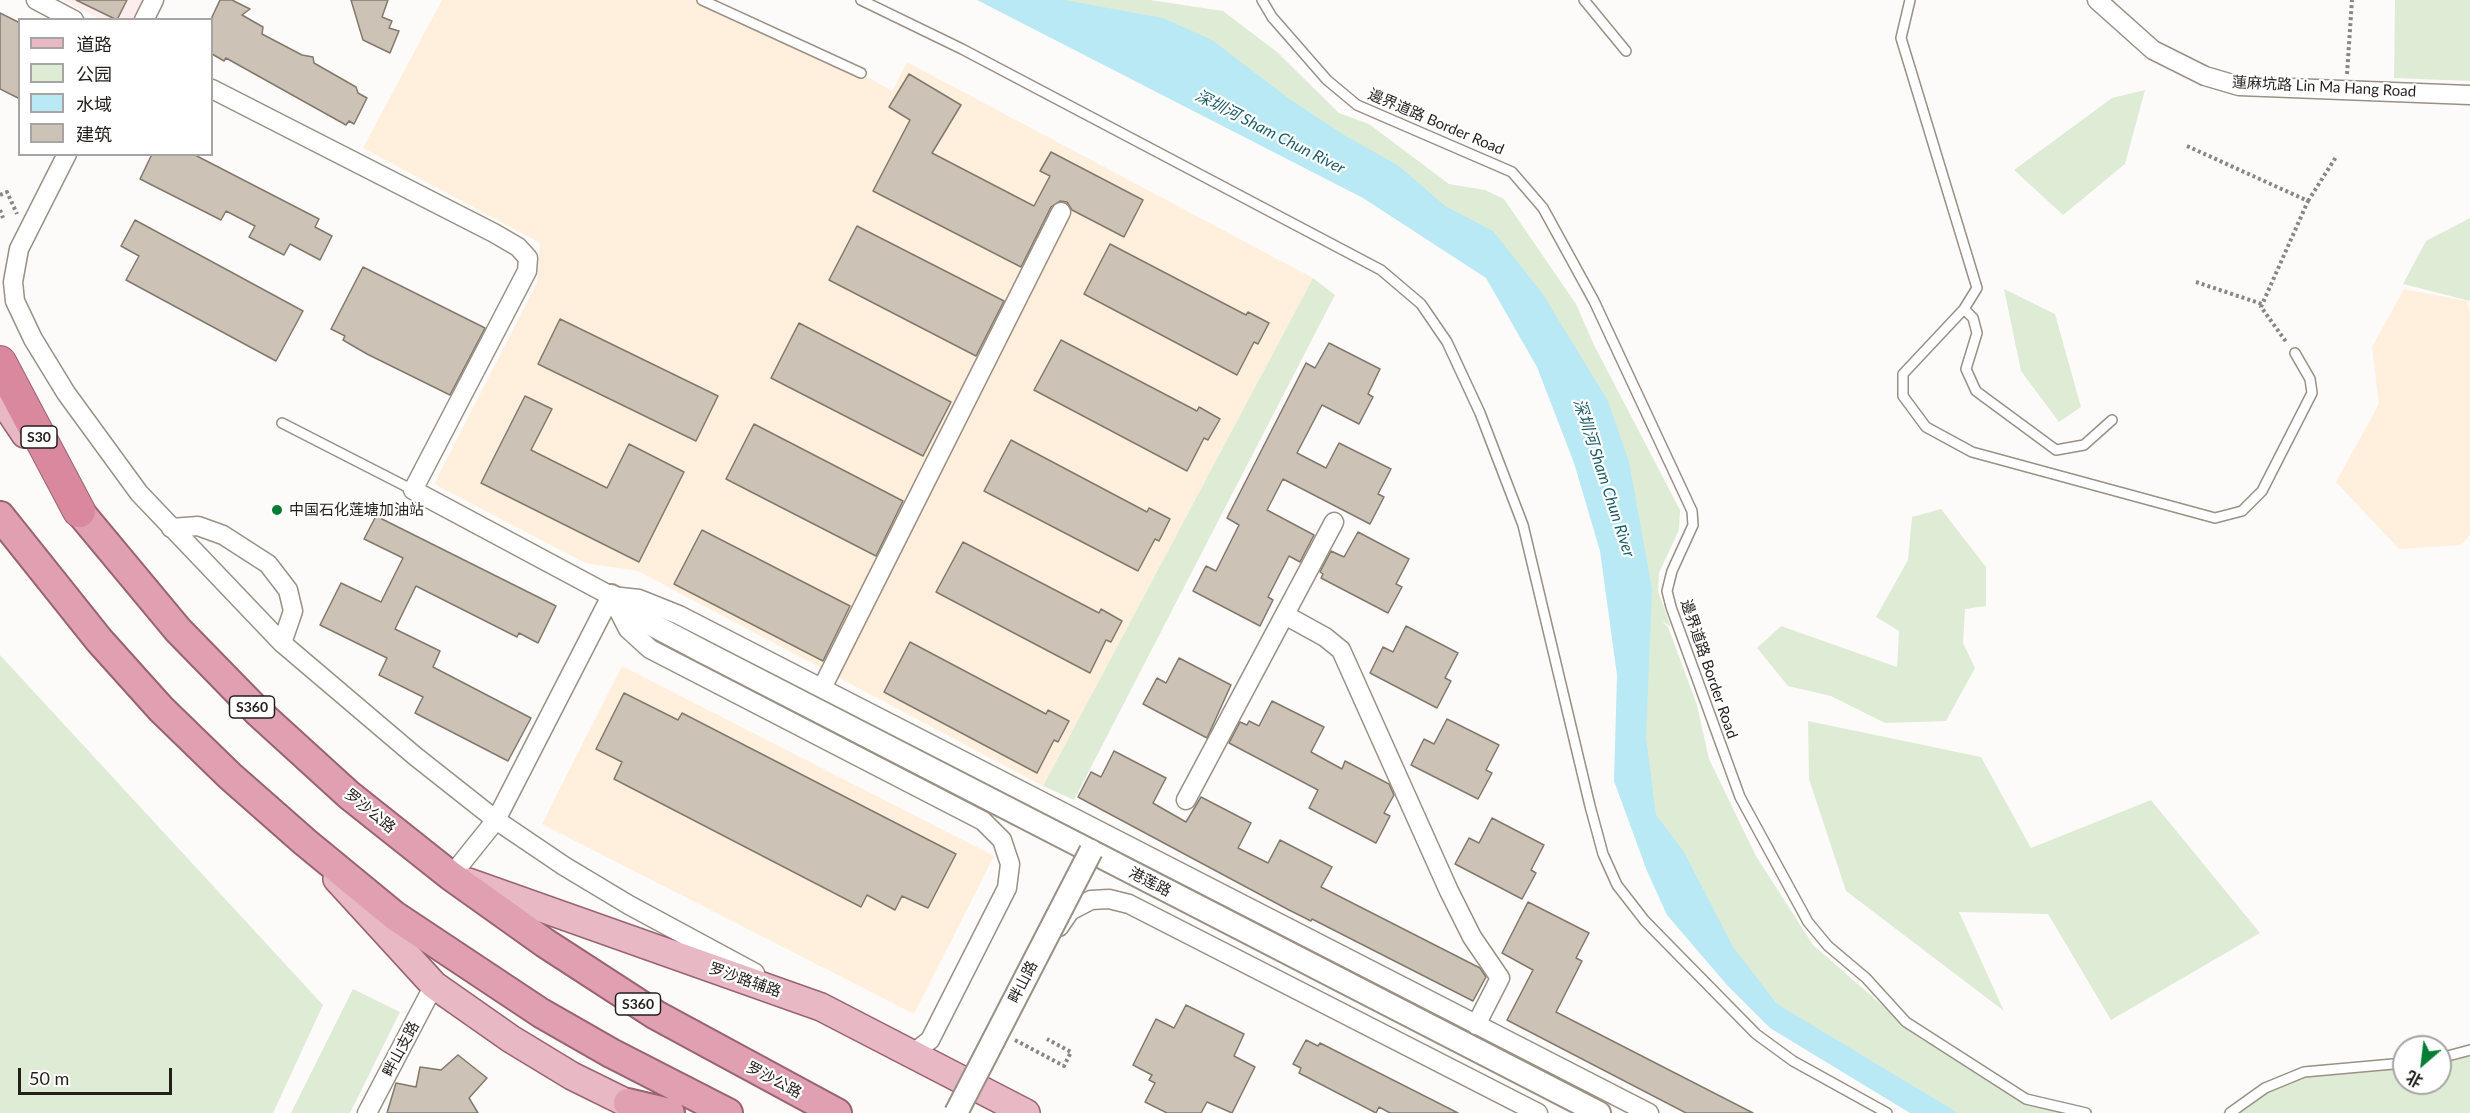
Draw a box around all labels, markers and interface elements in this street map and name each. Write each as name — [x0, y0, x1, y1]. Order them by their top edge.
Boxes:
legend — [18, 18, 213, 156]
text: 道路 — [76, 33, 112, 55]
text: 公园 — [76, 63, 112, 85]
street label: 蓮麻坑路 Lin Ma Hang Road — [2231, 73, 2417, 101]
street label: 邊界道路 Border Road — [1365, 85, 1507, 159]
water label: 深圳河 Sham Chun River — [1192, 86, 1348, 178]
text: 水域 — [76, 93, 112, 115]
text: 建筑 — [76, 123, 112, 145]
water label: 深圳河 Sham Chun River — [1569, 396, 1639, 560]
road number: S30 — [21, 426, 57, 448]
place label: 中国石化莲塘加油站 — [289, 501, 424, 519]
marker: 中国石化莲塘加油站 — [270, 503, 284, 517]
street label: 邊界道路 Border Road — [1677, 597, 1741, 741]
road number: S360 — [230, 696, 274, 718]
street label: 罗沙公路 — [341, 785, 399, 837]
street label: 港莲路 — [1126, 864, 1174, 900]
street label: 畔山路 — [1005, 958, 1041, 1006]
street label: 罗沙路辅路 — [707, 959, 783, 1001]
road number: S360 — [616, 993, 660, 1015]
street label: 畔山支路 — [379, 1018, 423, 1080]
north arrow — [2392, 1035, 2452, 1095]
scale bar — [21, 1056, 176, 1094]
street label: 罗沙公路 — [743, 1058, 805, 1102]
text: 50 m — [29, 1067, 69, 1089]
text: 北 — [2403, 1067, 2426, 1092]

